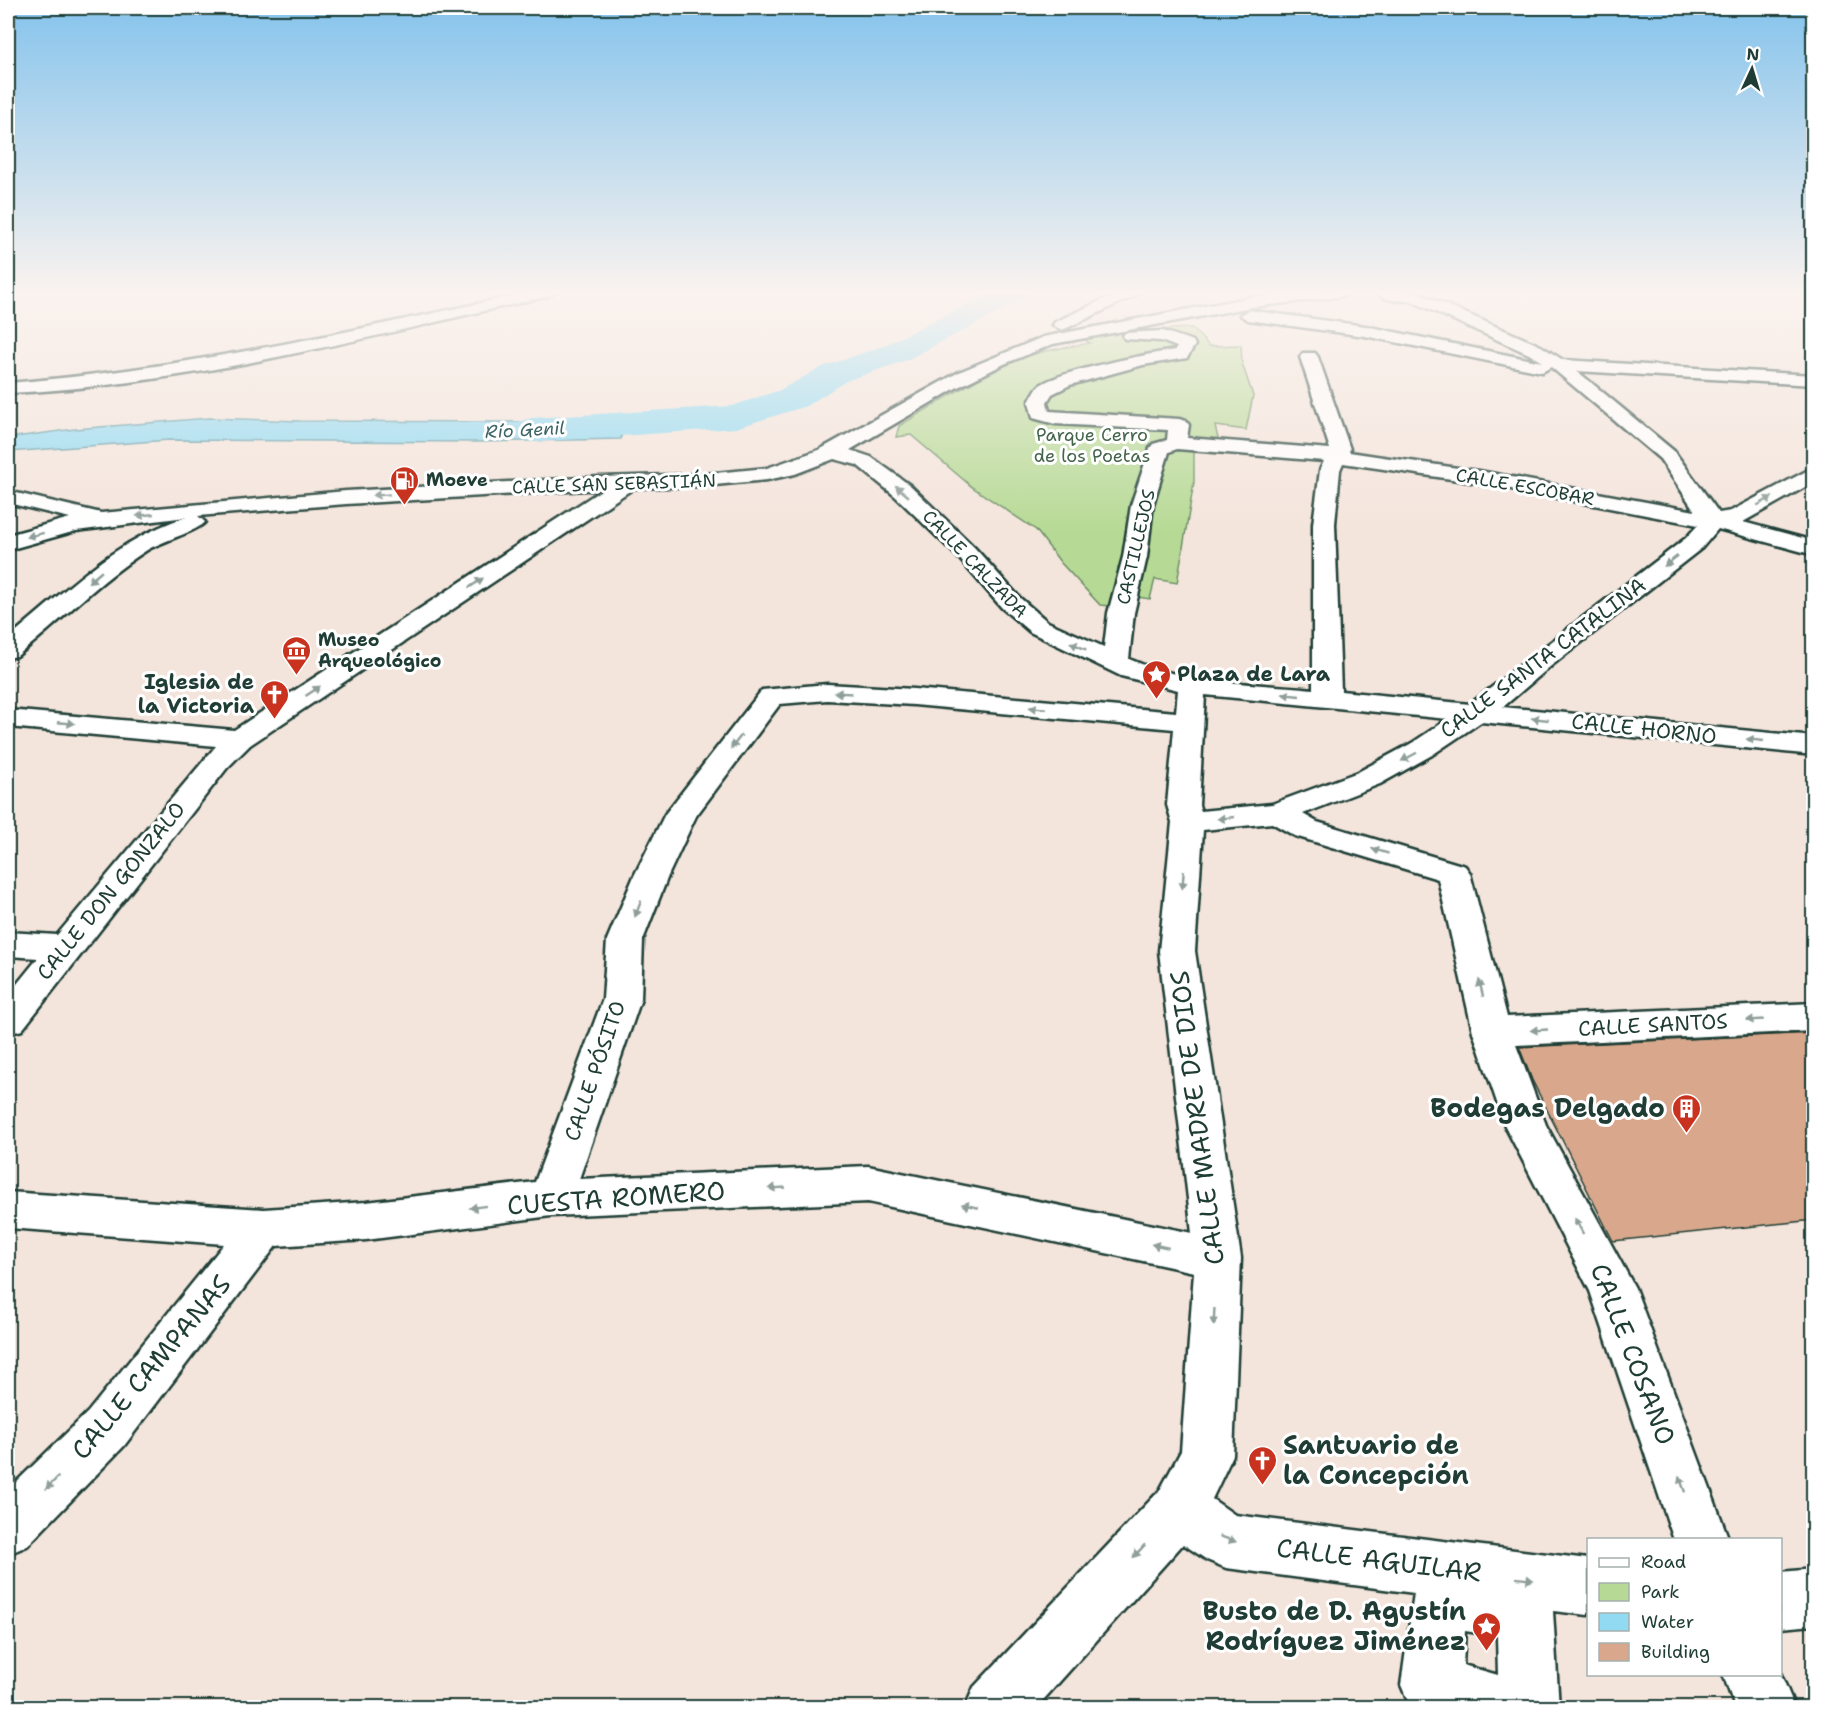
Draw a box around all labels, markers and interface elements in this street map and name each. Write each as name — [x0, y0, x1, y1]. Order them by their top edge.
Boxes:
north arrow — [1722, 39, 1782, 99]
text: N — [1746, 44, 1760, 65]
water label: Río Genil — [484, 416, 566, 444]
park label: Parque Cerro de los Poetas — [1034, 423, 1150, 468]
street label: CALLE ESCOBAR — [1454, 463, 1596, 511]
fuel station icon: Moeve — [389, 464, 421, 506]
place label: Moeve — [426, 468, 488, 492]
street label: CALLE SAN SEBASTIÁN — [512, 468, 716, 500]
one-way arrow — [894, 484, 910, 497]
street label: CASTILLEJOS — [1111, 487, 1161, 607]
one-way arrow — [372, 491, 391, 500]
one-way arrow — [1757, 496, 1774, 506]
street label: CALLE CALZADA — [917, 505, 1033, 623]
one-way arrow — [136, 511, 155, 520]
one-way arrow — [25, 530, 44, 540]
one-way arrow — [1663, 554, 1679, 567]
one-way arrow — [88, 570, 103, 583]
street label: CALLE SANTA CATALINA — [1434, 571, 1652, 745]
one-way arrow — [467, 577, 483, 589]
place label: Museo Arqueológico — [318, 628, 442, 673]
museum icon: Museo Arqueológico — [281, 634, 313, 676]
one-way arrow — [1068, 641, 1086, 651]
place icon: Plaza de Lara — [1140, 658, 1172, 700]
place label: Plaza de Lara — [1177, 660, 1331, 688]
place label: Iglesia de la Victoria — [138, 668, 255, 720]
church icon: Iglesia de la Victoria — [259, 678, 291, 720]
one-way arrow — [305, 685, 321, 696]
one-way arrow — [834, 688, 853, 698]
one-way arrow — [1282, 690, 1301, 700]
one-way arrow — [1028, 703, 1047, 713]
street label: CALLE HORNO — [1570, 707, 1718, 751]
one-way arrow — [1531, 714, 1550, 724]
one-way arrow — [56, 718, 75, 728]
one-way arrow — [730, 735, 742, 750]
one-way arrow — [1746, 735, 1765, 745]
one-way arrow — [1400, 752, 1417, 762]
street label: CALLE DON GONZALO — [30, 796, 192, 986]
one-way arrow — [1216, 813, 1235, 823]
one-way arrow — [1371, 846, 1389, 855]
one-way arrow — [1178, 871, 1188, 890]
one-way arrow — [632, 900, 642, 918]
street label: CALLE MADRE DE DIOS — [1161, 969, 1232, 1267]
one-way arrow — [1476, 979, 1486, 998]
street label: CALLE PÓSITO — [557, 997, 632, 1145]
street label: CALLE SANTOS — [1577, 1007, 1729, 1043]
one-way arrow — [1746, 1016, 1765, 1025]
one-way arrow — [1530, 1025, 1549, 1034]
place label: Bodegas Delgado — [1430, 1090, 1665, 1125]
building icon: Bodegas Delgado — [1670, 1092, 1702, 1134]
street label: CUESTA ROMERO — [506, 1172, 726, 1223]
one-way arrow — [768, 1184, 787, 1193]
one-way arrow — [960, 1201, 979, 1210]
one-way arrow — [468, 1203, 487, 1212]
one-way arrow — [1574, 1217, 1584, 1234]
one-way arrow — [1151, 1241, 1170, 1250]
street label: CALLE COSANO — [1583, 1258, 1684, 1449]
street label: CALLE CAMPANAS — [63, 1267, 238, 1466]
one-way arrow — [1210, 1307, 1219, 1326]
place label: Santuario de la Concepción — [1283, 1427, 1469, 1492]
church icon: Santuario de la Concepción — [1246, 1444, 1278, 1486]
one-way arrow — [45, 1475, 59, 1490]
one-way arrow — [1677, 1475, 1687, 1493]
street label: CALLE AGUILAR — [1274, 1530, 1484, 1589]
one-way arrow — [1220, 1535, 1238, 1545]
legend — [1587, 1538, 1782, 1676]
one-way arrow — [1133, 1544, 1147, 1558]
text: Road — [1641, 1550, 1686, 1574]
one-way arrow — [1516, 1574, 1535, 1583]
text: Park — [1641, 1580, 1680, 1604]
place label: Busto de D. Agustín Rodríguez Jiménez — [1202, 1593, 1466, 1658]
place icon: Busto de D. Agustín Rodríguez Jiménez — [1471, 1610, 1503, 1652]
text: Water — [1641, 1610, 1694, 1634]
text: Building — [1641, 1640, 1710, 1664]

